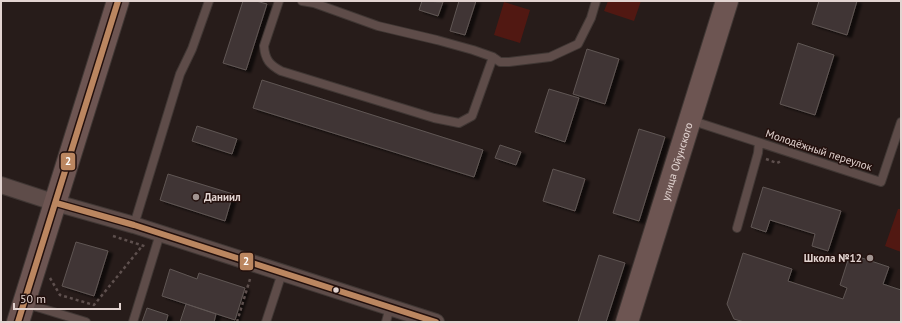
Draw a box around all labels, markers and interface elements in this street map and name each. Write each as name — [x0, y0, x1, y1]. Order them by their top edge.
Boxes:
street label: улица Ойунского — [658, 121, 696, 203]
street label: Молодёжный переулок — [764, 126, 875, 174]
line badge: 2 — [60, 152, 76, 171]
text: 2 — [65, 154, 71, 168]
place label: Даниил — [204, 190, 241, 204]
marker: Даниил — [191, 192, 201, 202]
place label: Школа №12 — [804, 251, 862, 265]
line badge: 2 — [239, 252, 254, 271]
marker: Школа №12 — [865, 253, 875, 263]
text: 2 — [243, 254, 249, 268]
scale bar — [14, 285, 120, 311]
unlabelled marker — [331, 285, 341, 295]
text: 50 m — [20, 291, 46, 306]

